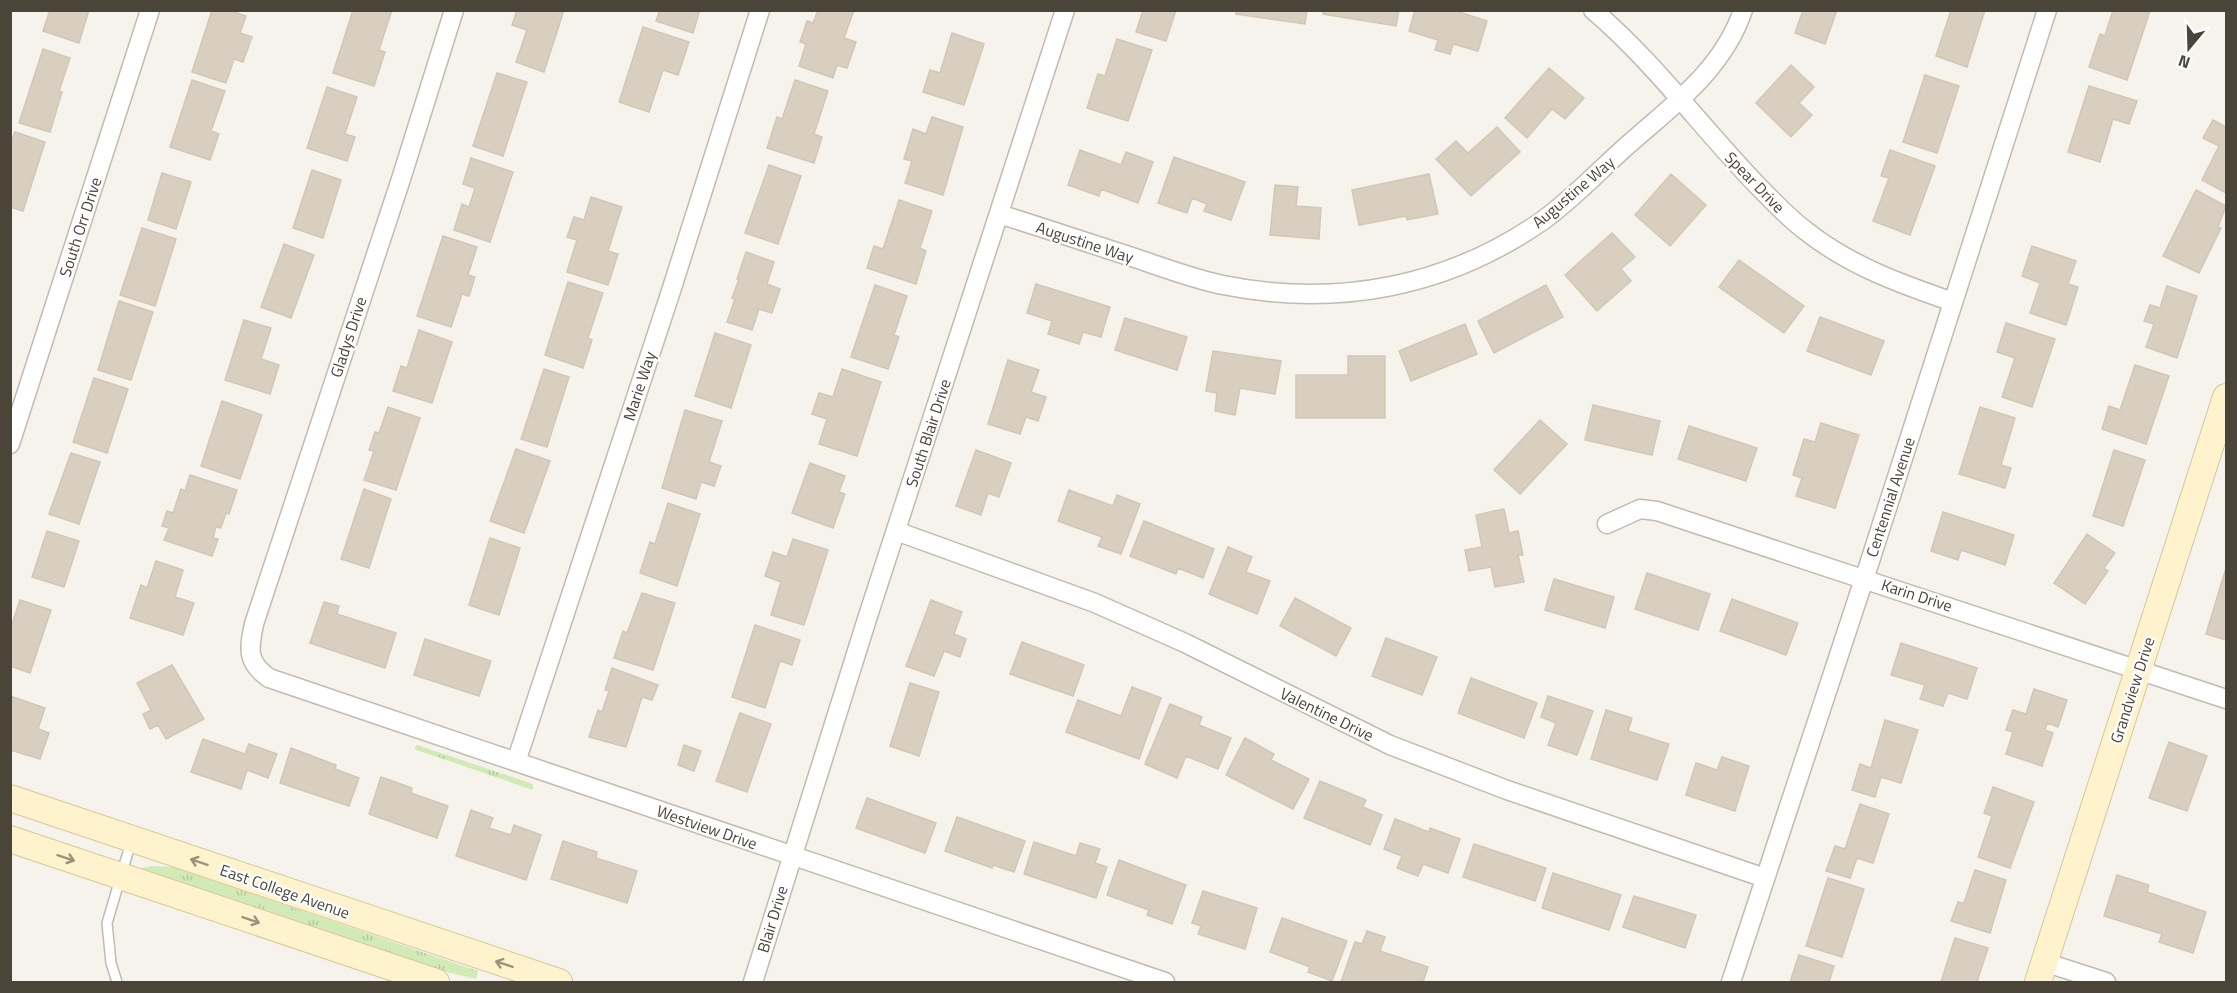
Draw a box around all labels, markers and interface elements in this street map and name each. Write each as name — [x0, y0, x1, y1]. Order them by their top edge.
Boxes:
north arrow — [2159, 18, 2219, 78]
text: N — [2175, 49, 2193, 75]
street label: Spear Drive — [1720, 146, 1790, 218]
street label: Augustine Way — [1527, 150, 1620, 234]
street label: South Orr Drive — [53, 174, 107, 280]
street label: Augustine Way — [1033, 215, 1137, 269]
street label: Gladys Drive — [324, 294, 372, 380]
street label: Marie Way — [617, 348, 662, 424]
street label: South Blair Drive — [899, 376, 957, 490]
street label: Centennial Avenue — [1859, 434, 1921, 560]
street label: Karin Drive — [1878, 572, 1956, 618]
street label: Grandview Drive — [2104, 634, 2160, 746]
street label: Valentine Drive — [1276, 681, 1378, 747]
street label: Westview Drive — [653, 799, 761, 855]
one-way arrow — [56, 853, 75, 864]
one-way arrow — [190, 856, 209, 867]
street label: East College Avenue — [217, 858, 353, 924]
street label: Blair Drive — [750, 882, 794, 956]
one-way arrow — [241, 915, 260, 926]
one-way arrow — [495, 957, 514, 968]

